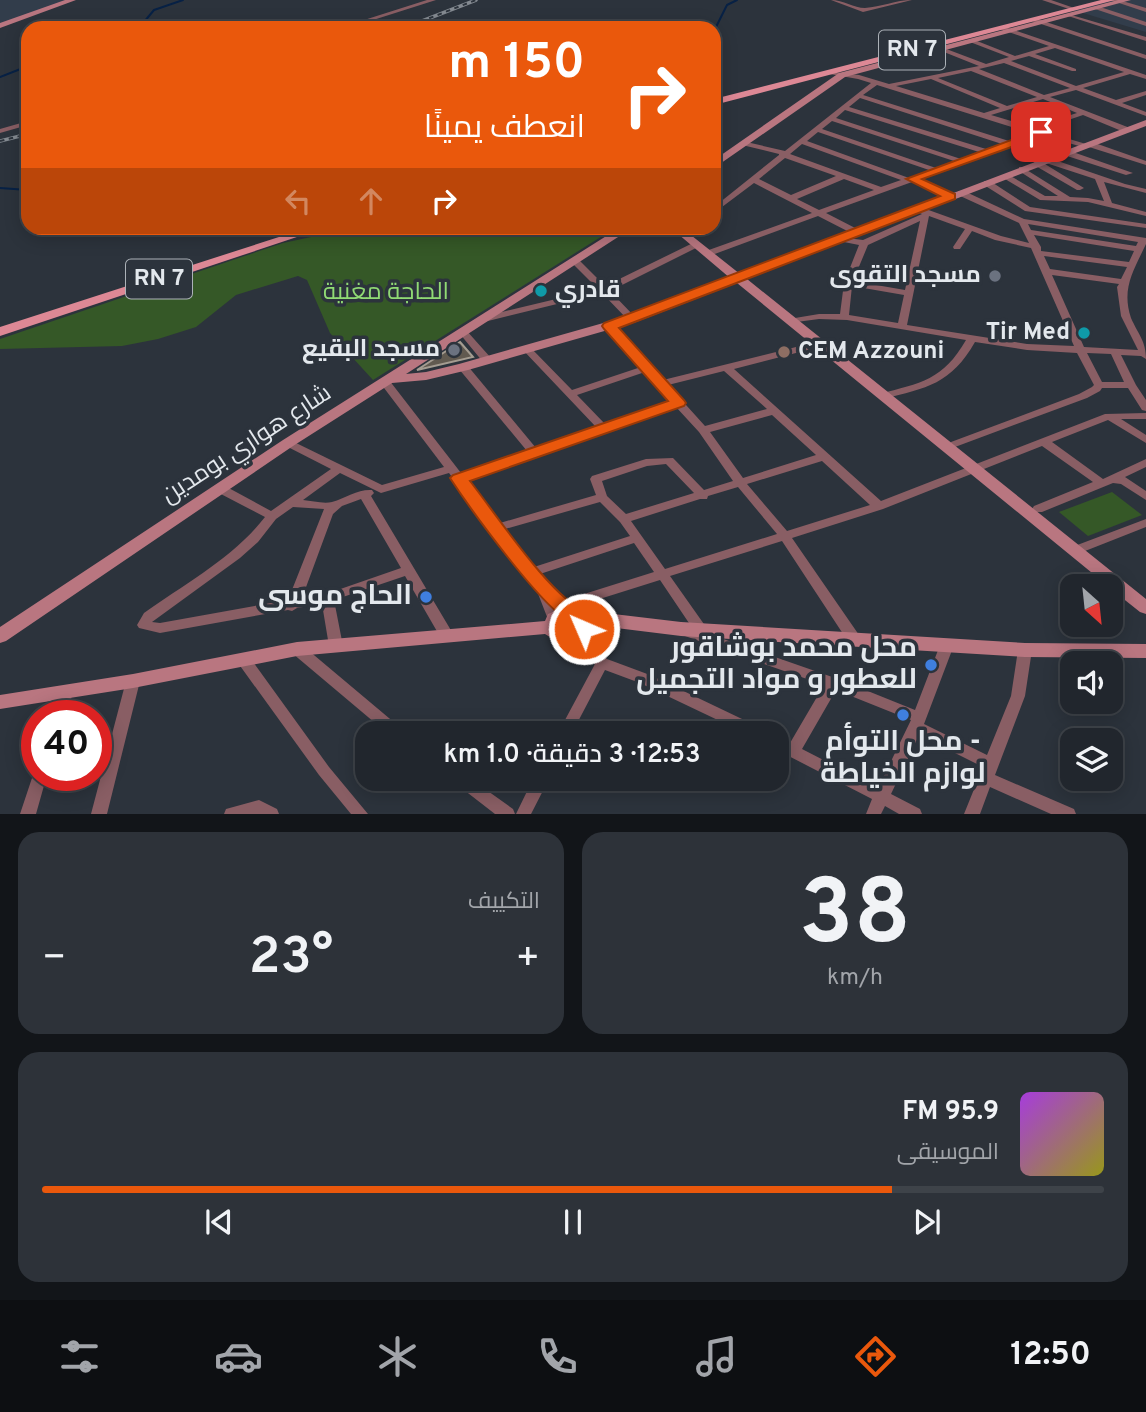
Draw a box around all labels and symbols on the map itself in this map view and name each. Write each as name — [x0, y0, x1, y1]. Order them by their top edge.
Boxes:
road number: RN 7 — [879, 31, 945, 70]
pin — [1011, 102, 1071, 162]
road number: RN 7 — [126, 260, 192, 298]
place label: مسجد التقوى — [830, 261, 981, 291]
marker: مسجد التقوى — [987, 268, 1003, 284]
place label: قادري — [555, 276, 621, 308]
park label: الحاجة مغنية — [323, 278, 449, 308]
marker: قادري — [533, 283, 549, 299]
place label: Tir Med — [986, 318, 1070, 348]
marker: Tir Med — [1076, 325, 1092, 341]
place label: مسجد البقيع — [302, 335, 440, 365]
place label: CEM Azzouni — [798, 337, 944, 367]
marker: مسجد البقيع — [446, 342, 462, 358]
marker: CEM Azzouni — [776, 344, 792, 360]
street label: شارع هواري بومدين — [156, 379, 338, 512]
north arrow — [1060, 574, 1124, 637]
place label: الحاج موسى — [258, 579, 412, 615]
marker: الحاج موسى — [418, 589, 434, 605]
position arrow — [547, 592, 621, 666]
place label: محل محمد بوشاقور للعطور و مواد التجميل — [636, 631, 917, 699]
marker: محل محمد بوشاقور للعطور و مواد التجميل — [923, 657, 939, 673]
speed limit sign: 40 — [21, 700, 112, 791]
marker: محل التوأم - لوازم الخياطة — [895, 707, 911, 723]
place label: محل التوأم - لوازم الخياطة — [820, 722, 986, 793]

